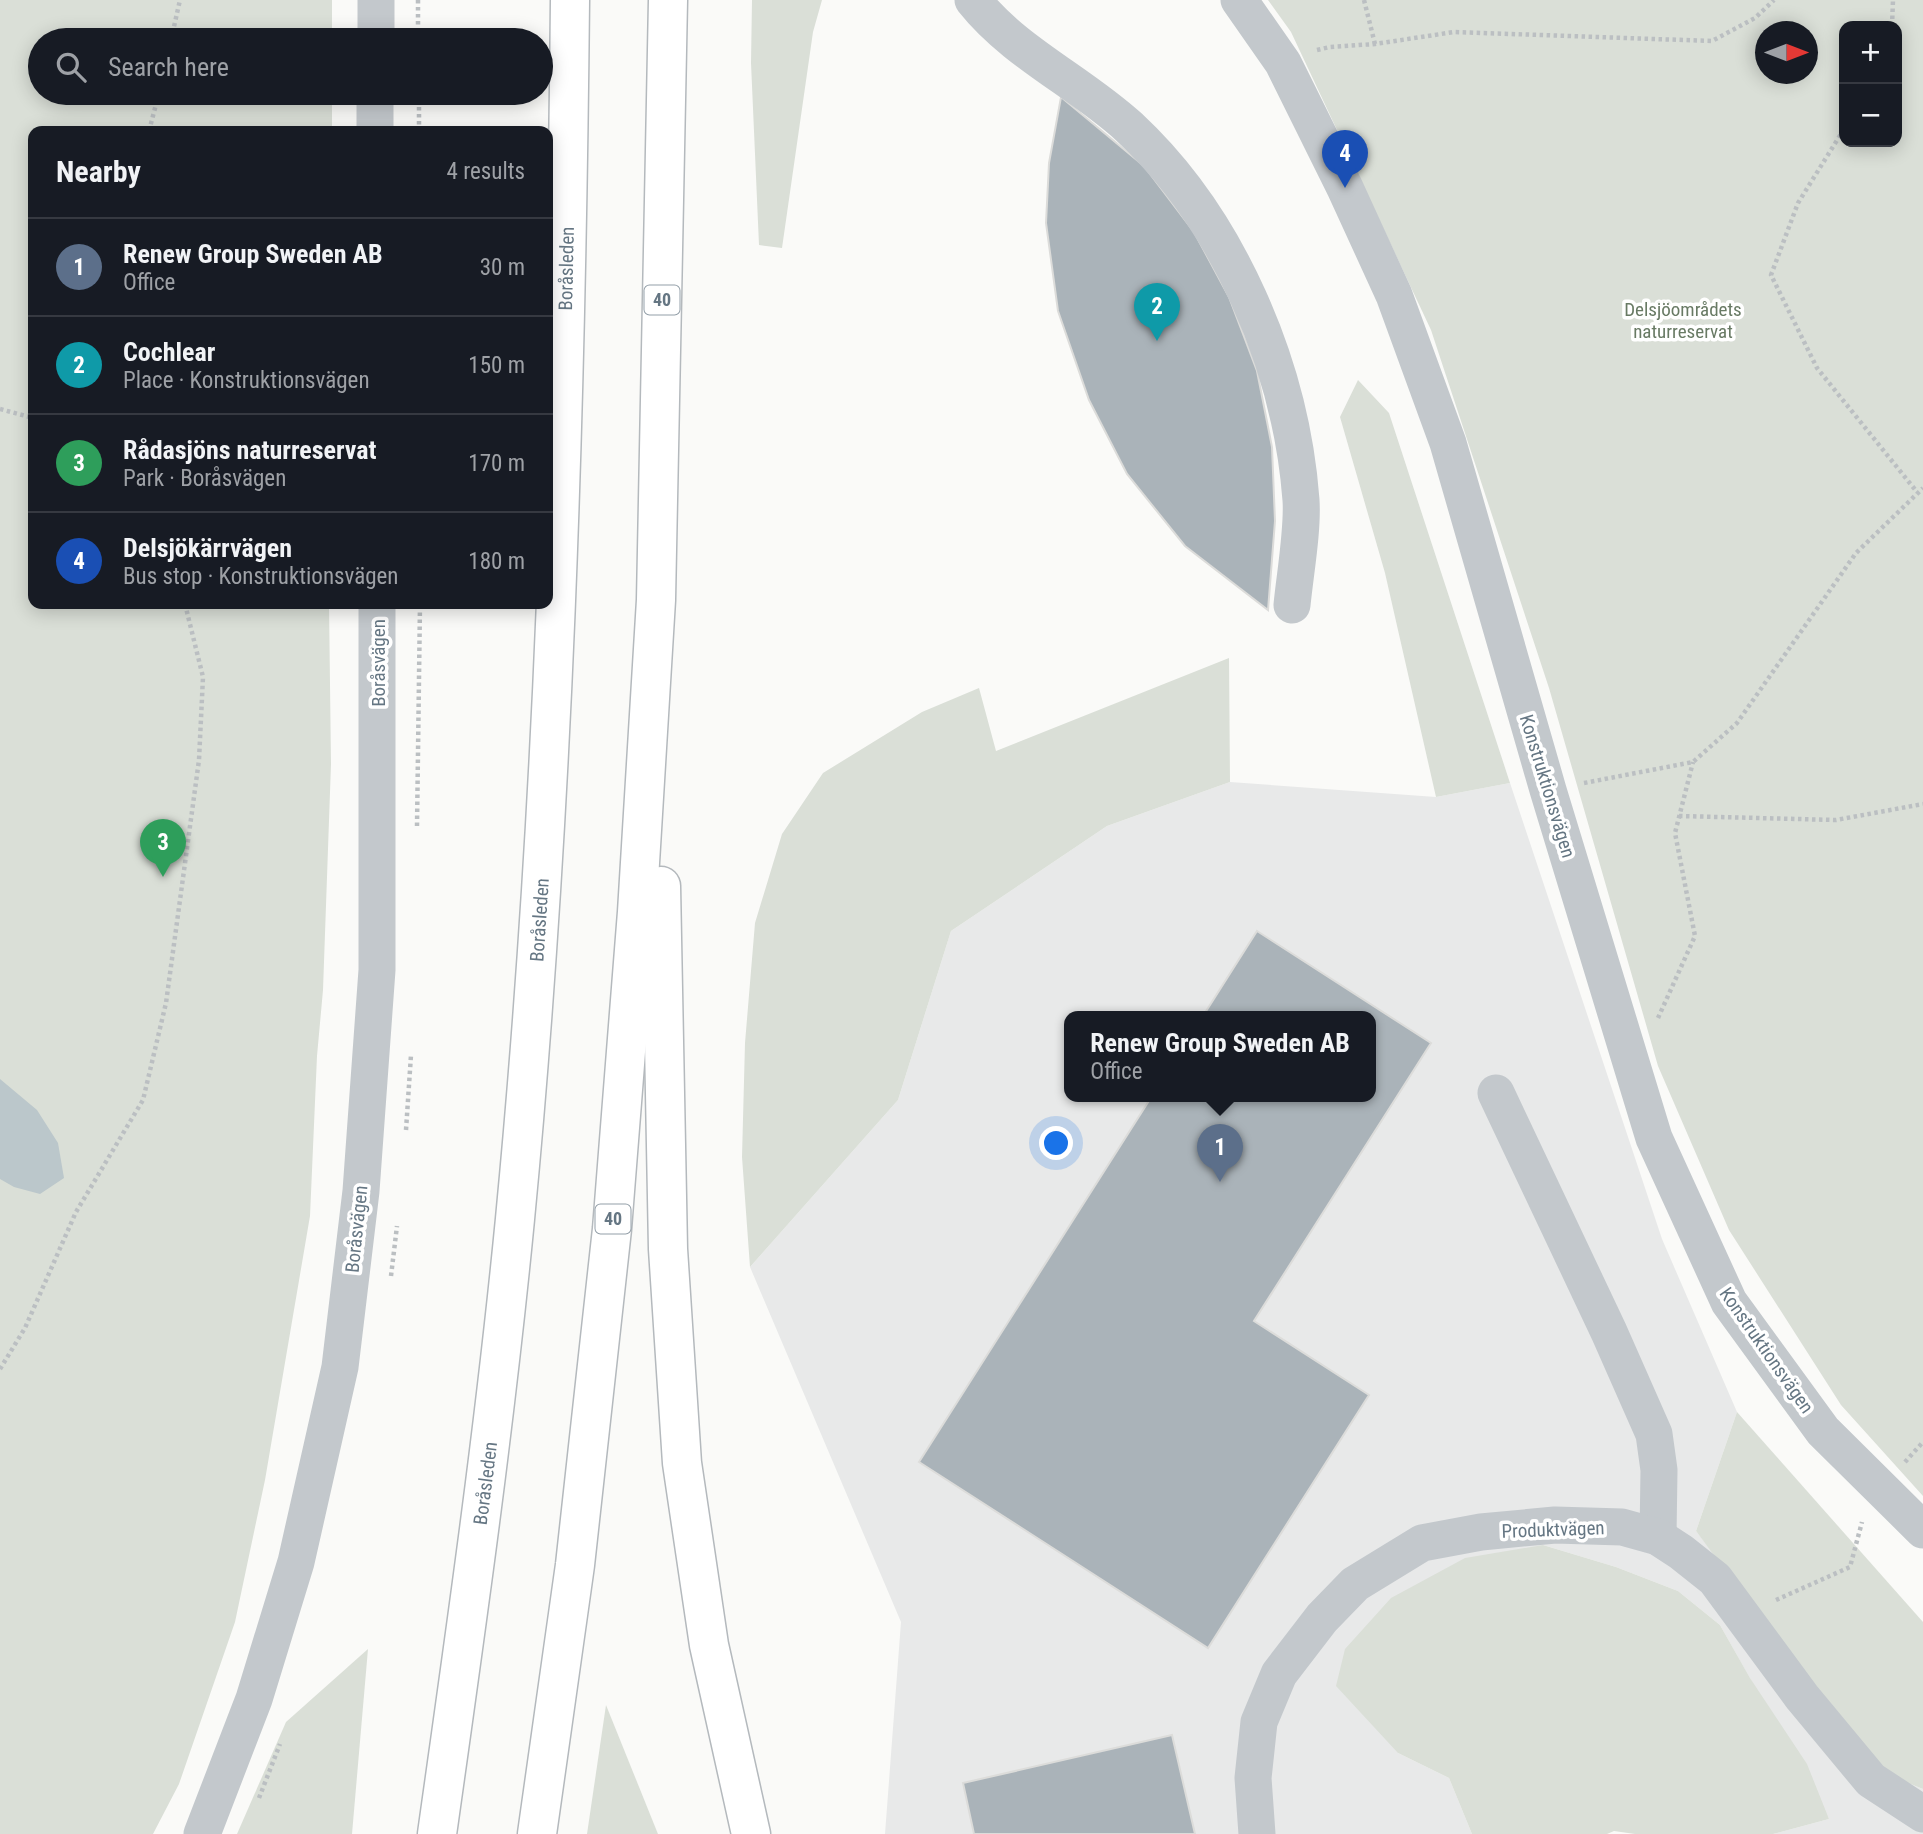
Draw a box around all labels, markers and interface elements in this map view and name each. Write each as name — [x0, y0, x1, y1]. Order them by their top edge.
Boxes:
north arrow — [1755, 21, 1818, 84]
map controls — [1839, 21, 1902, 147]
button: + — [1839, 21, 1902, 84]
search box — [28, 28, 553, 105]
icon: search — [52, 48, 90, 86]
text: Search here — [108, 52, 229, 82]
button: − — [1839, 84, 1902, 147]
pin: 4 — [1322, 130, 1368, 188]
text: Nearby — [56, 154, 141, 189]
text: 4 results — [447, 158, 525, 185]
street label: Boråsleden — [554, 226, 579, 311]
text: Renew Group Sweden AB — [123, 239, 383, 269]
text: 1 — [73, 254, 85, 281]
text: 30 m — [480, 254, 525, 281]
text: Office — [123, 269, 175, 296]
pin: 2 — [1134, 283, 1180, 341]
road number: 40 — [644, 286, 680, 314]
park label: Delsjöområdets naturreservat — [1624, 298, 1742, 343]
text: Cochlear — [123, 337, 215, 367]
text: 2 — [73, 352, 85, 379]
text: 150 m — [468, 352, 525, 379]
text: Place · Konstruktionsvägen — [123, 367, 370, 394]
text: Rådasjöns naturreservat — [123, 435, 377, 465]
text: 3 — [73, 450, 85, 477]
text: 170 m — [468, 450, 525, 477]
text: Park · Boråsvägen — [123, 465, 286, 492]
text: Delsjökärrvägen — [123, 533, 292, 563]
text: 4 — [73, 548, 85, 575]
text: 180 m — [468, 548, 525, 575]
text: Bus stop · Konstruktionsvägen — [123, 563, 398, 590]
street label: Boråsvägen — [367, 619, 390, 707]
street label: Konstruktionsvägen — [1515, 712, 1580, 861]
pin: 3 — [140, 819, 186, 877]
street label: Boråsleden — [525, 877, 554, 963]
popup — [1064, 1011, 1376, 1102]
text: Renew Group Sweden AB — [1090, 1028, 1350, 1058]
text: Office — [1090, 1058, 1143, 1085]
pin: 1 — [1197, 1124, 1243, 1182]
your location — [1039, 1126, 1073, 1160]
street label: Boråsvägen — [340, 1184, 373, 1274]
road number: 40 — [596, 1204, 630, 1234]
street label: Konstruktionsvägen — [1715, 1283, 1819, 1418]
street label: Boråsleden — [469, 1440, 502, 1526]
street label: Produktvägen — [1501, 1516, 1605, 1543]

